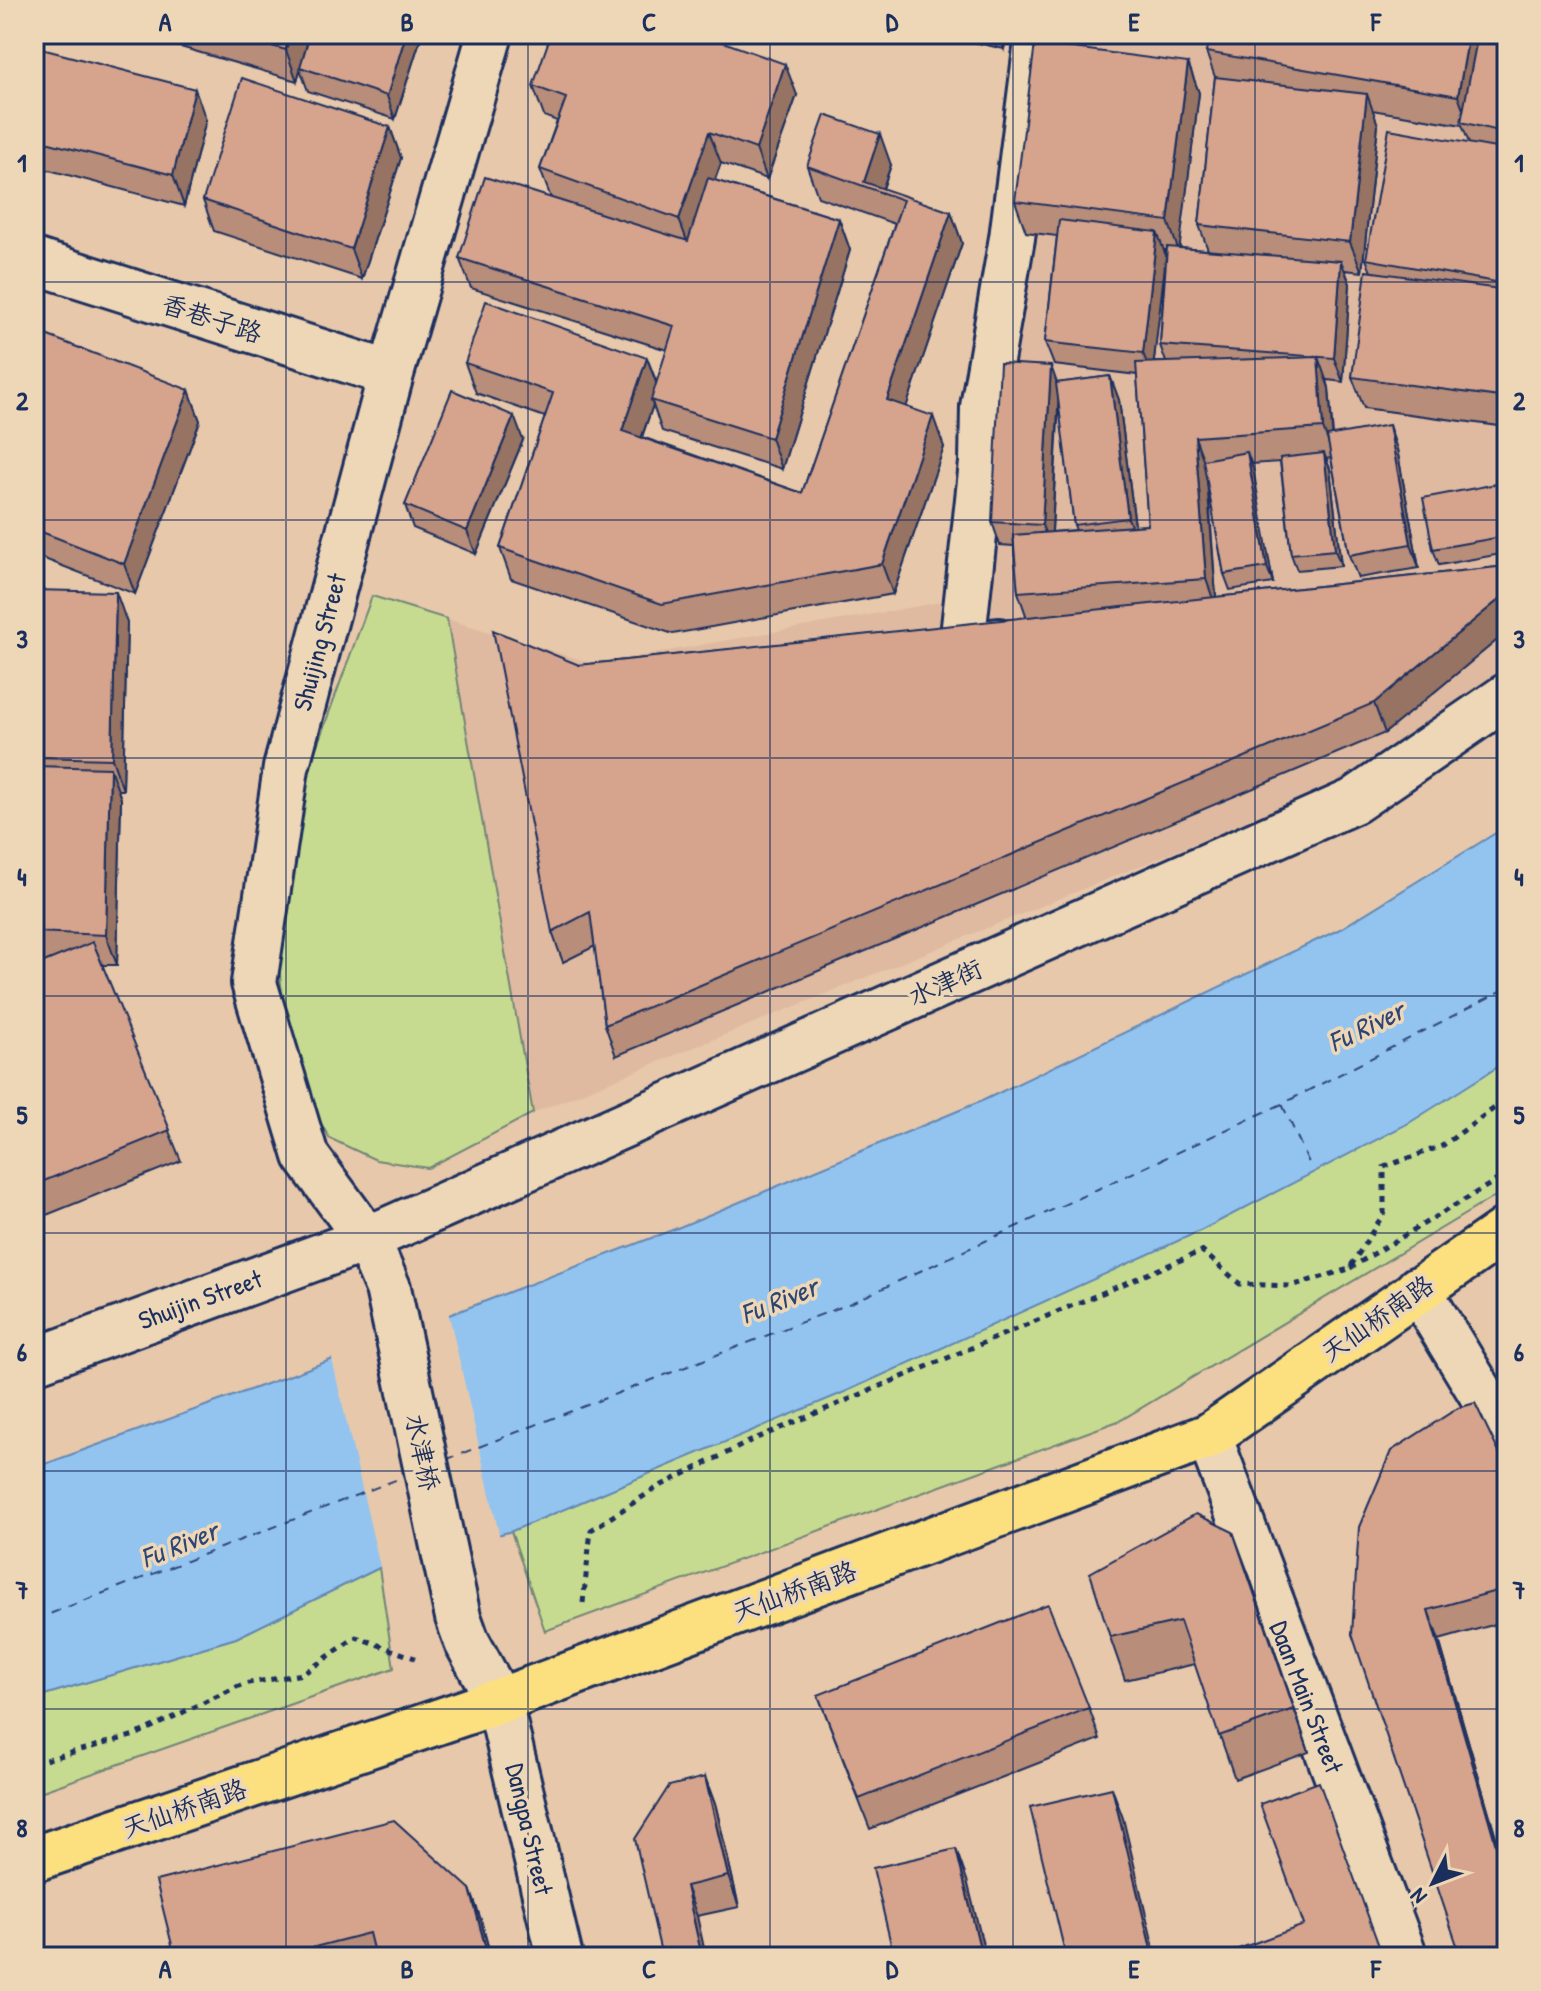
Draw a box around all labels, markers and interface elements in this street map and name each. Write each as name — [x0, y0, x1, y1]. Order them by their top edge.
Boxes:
text: A — [159, 4, 172, 39]
text: B — [400, 4, 414, 39]
text: C — [642, 4, 656, 39]
text: D — [886, 4, 899, 39]
text: E — [1128, 4, 1140, 39]
text: F — [1370, 4, 1382, 39]
text: 1 — [17, 145, 27, 180]
text: 1 — [1514, 145, 1524, 180]
street label: 香巷子路 — [157, 285, 267, 351]
text: 2 — [16, 383, 29, 418]
text: 2 — [1513, 383, 1526, 418]
street label: Shuijing Street — [284, 568, 354, 715]
text: 3 — [16, 621, 28, 656]
text: 3 — [1513, 621, 1525, 656]
text: 4 — [17, 859, 27, 894]
text: 4 — [1514, 859, 1524, 894]
street label: 水津街 — [902, 950, 988, 1014]
water label: Fu River — [1322, 990, 1413, 1061]
text: 5 — [17, 1097, 28, 1132]
text: 5 — [1514, 1097, 1525, 1132]
street label: Shuijin Street — [133, 1260, 268, 1338]
water label: Fu River — [735, 1266, 826, 1333]
street label: 天仙桥南路 — [1314, 1266, 1440, 1370]
text: 6 — [17, 1334, 28, 1369]
text: 6 — [1514, 1334, 1525, 1369]
street label: 水津桥 — [398, 1410, 448, 1494]
water label: Fu River — [135, 1510, 226, 1577]
street label: 天仙桥南路 — [727, 1552, 861, 1630]
text: 7 — [15, 1572, 29, 1607]
text: 7 — [1512, 1572, 1526, 1607]
street label: Daan Main Street — [1262, 1616, 1352, 1779]
street label: Dangpa Street — [498, 1760, 562, 1899]
street label: 天仙桥南路 — [117, 1770, 251, 1846]
text: 8 — [16, 1810, 28, 1845]
text: 8 — [1513, 1810, 1525, 1845]
north arrow — [1393, 1843, 1473, 1923]
text: N — [1403, 1882, 1433, 1911]
text: A — [159, 1951, 172, 1986]
text: B — [400, 1951, 414, 1986]
text: C — [642, 1951, 656, 1986]
text: D — [886, 1951, 899, 1986]
text: E — [1128, 1951, 1140, 1986]
text: F — [1370, 1951, 1382, 1986]

